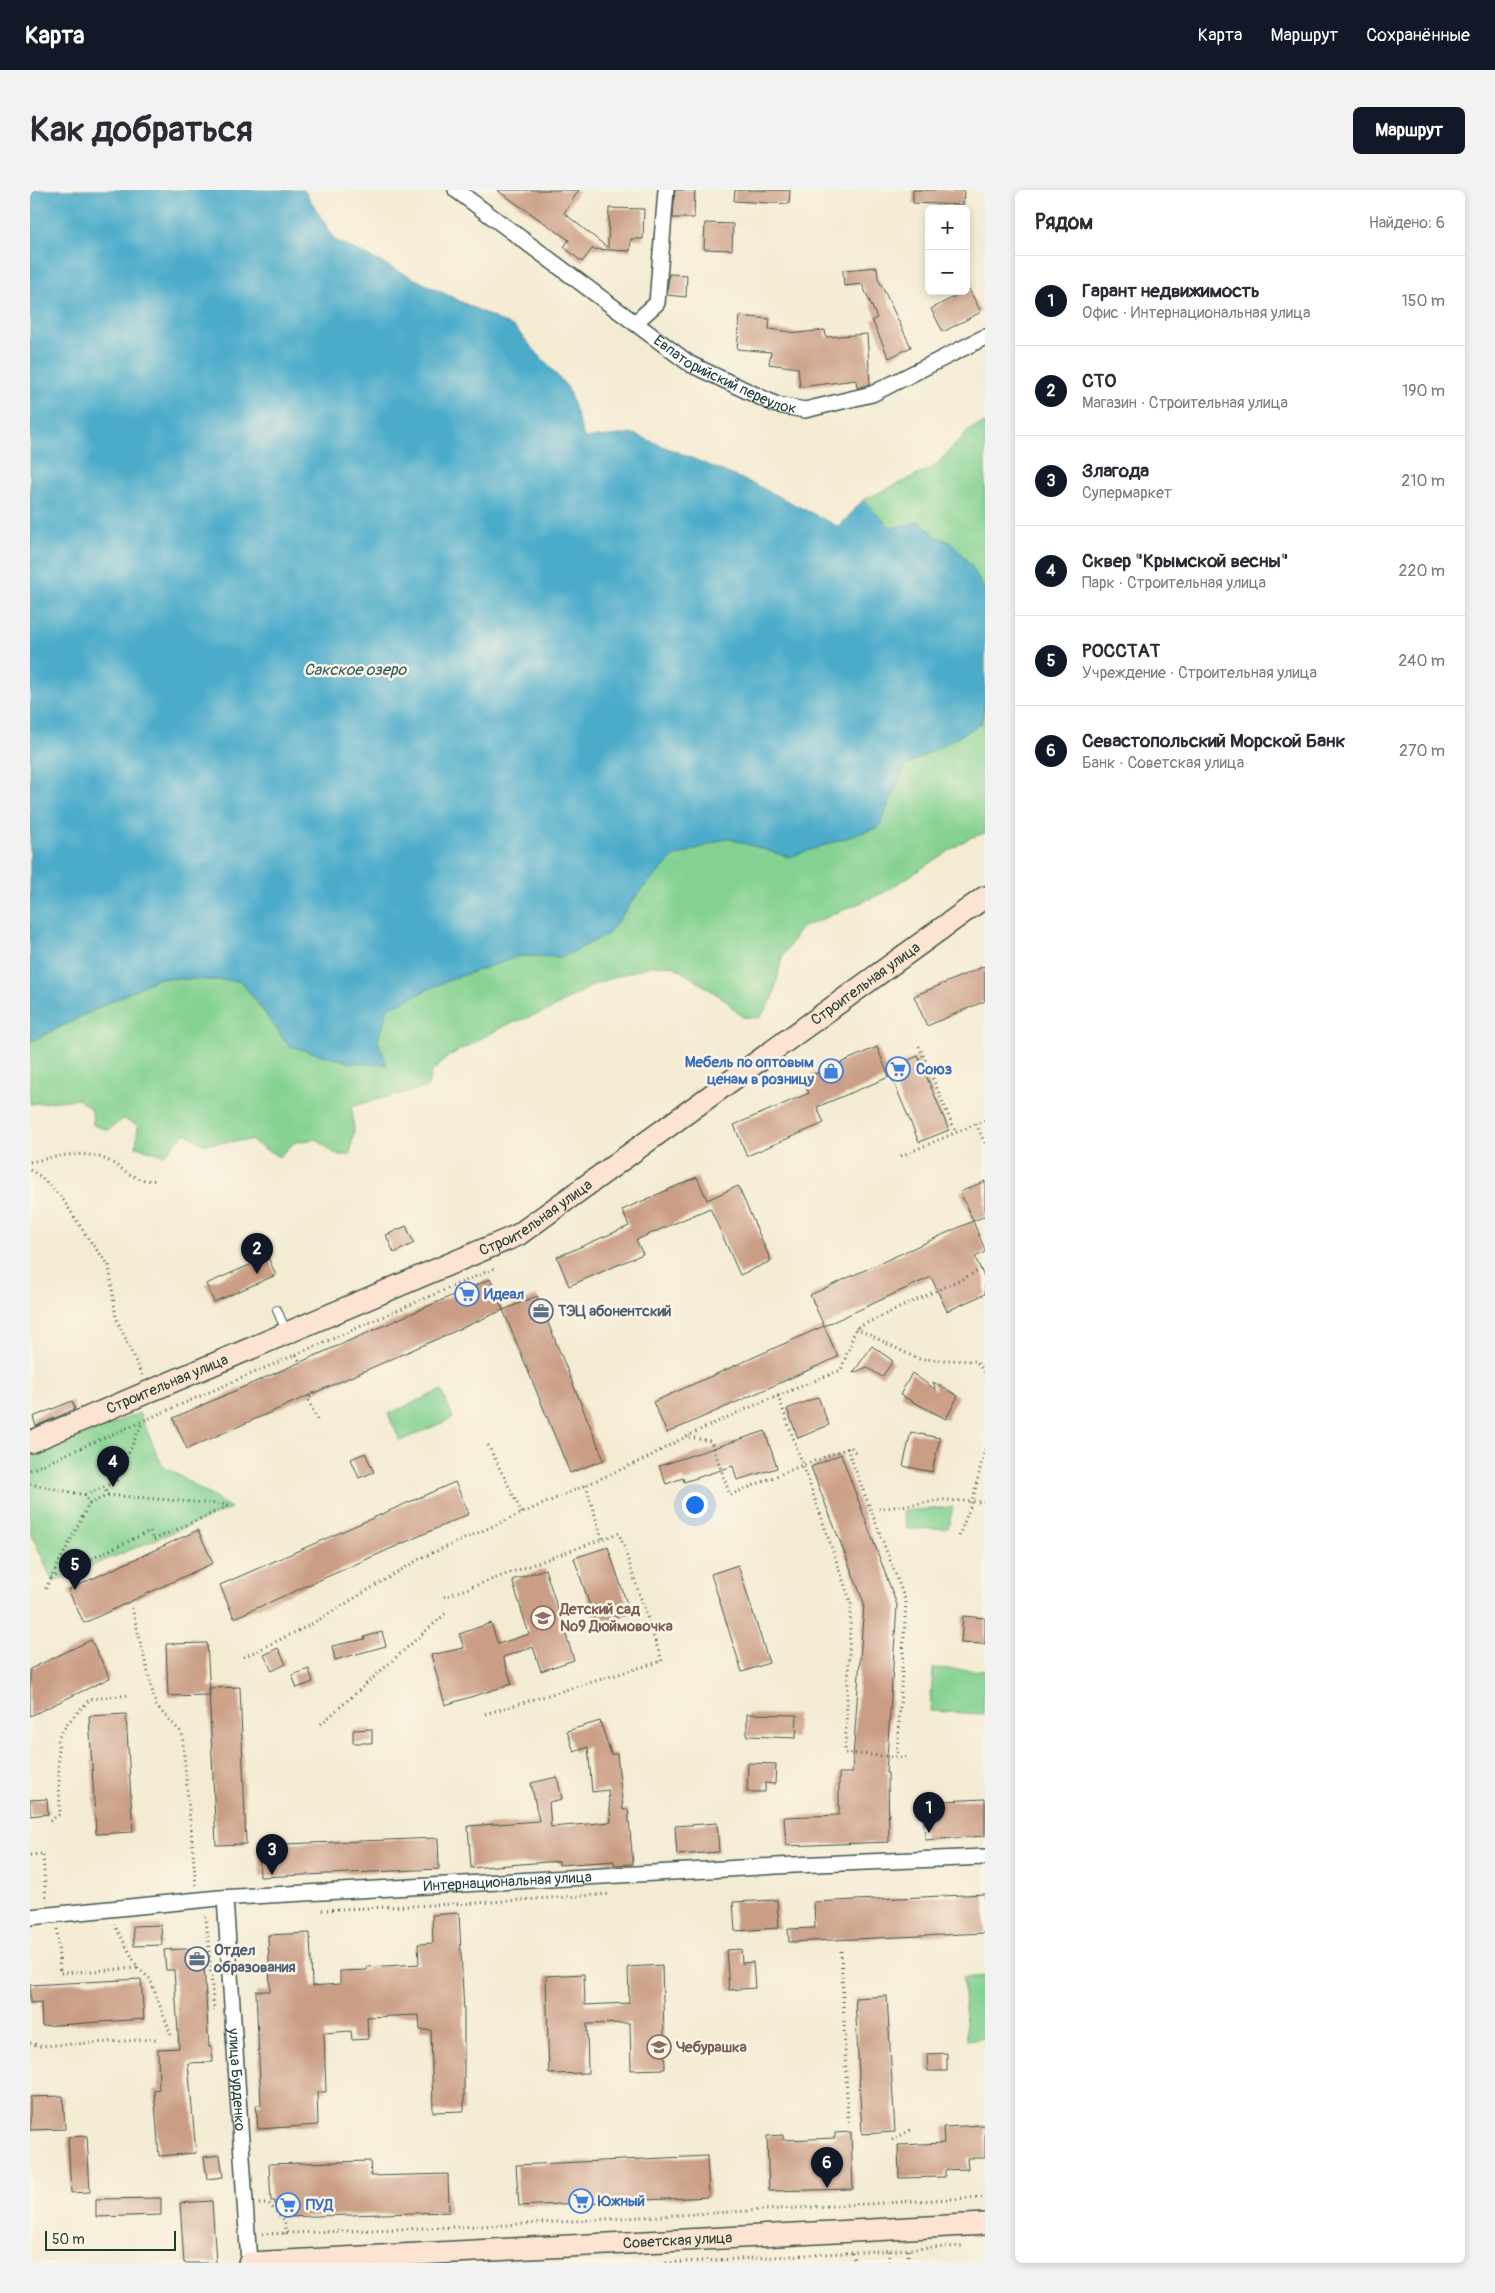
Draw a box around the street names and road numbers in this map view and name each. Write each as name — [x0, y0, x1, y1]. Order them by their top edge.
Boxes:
street label: Евпаторийский переулок — [650, 331, 798, 418]
street label: Строительная улица — [807, 938, 924, 1030]
street label: Строительная улица — [476, 1175, 596, 1260]
street label: Строительная улица — [104, 1350, 231, 1419]
street label: Интернациональная улица — [423, 1868, 592, 1896]
street label: улица Бурденко — [224, 2027, 249, 2132]
street label: Советская улица — [622, 2228, 733, 2253]

